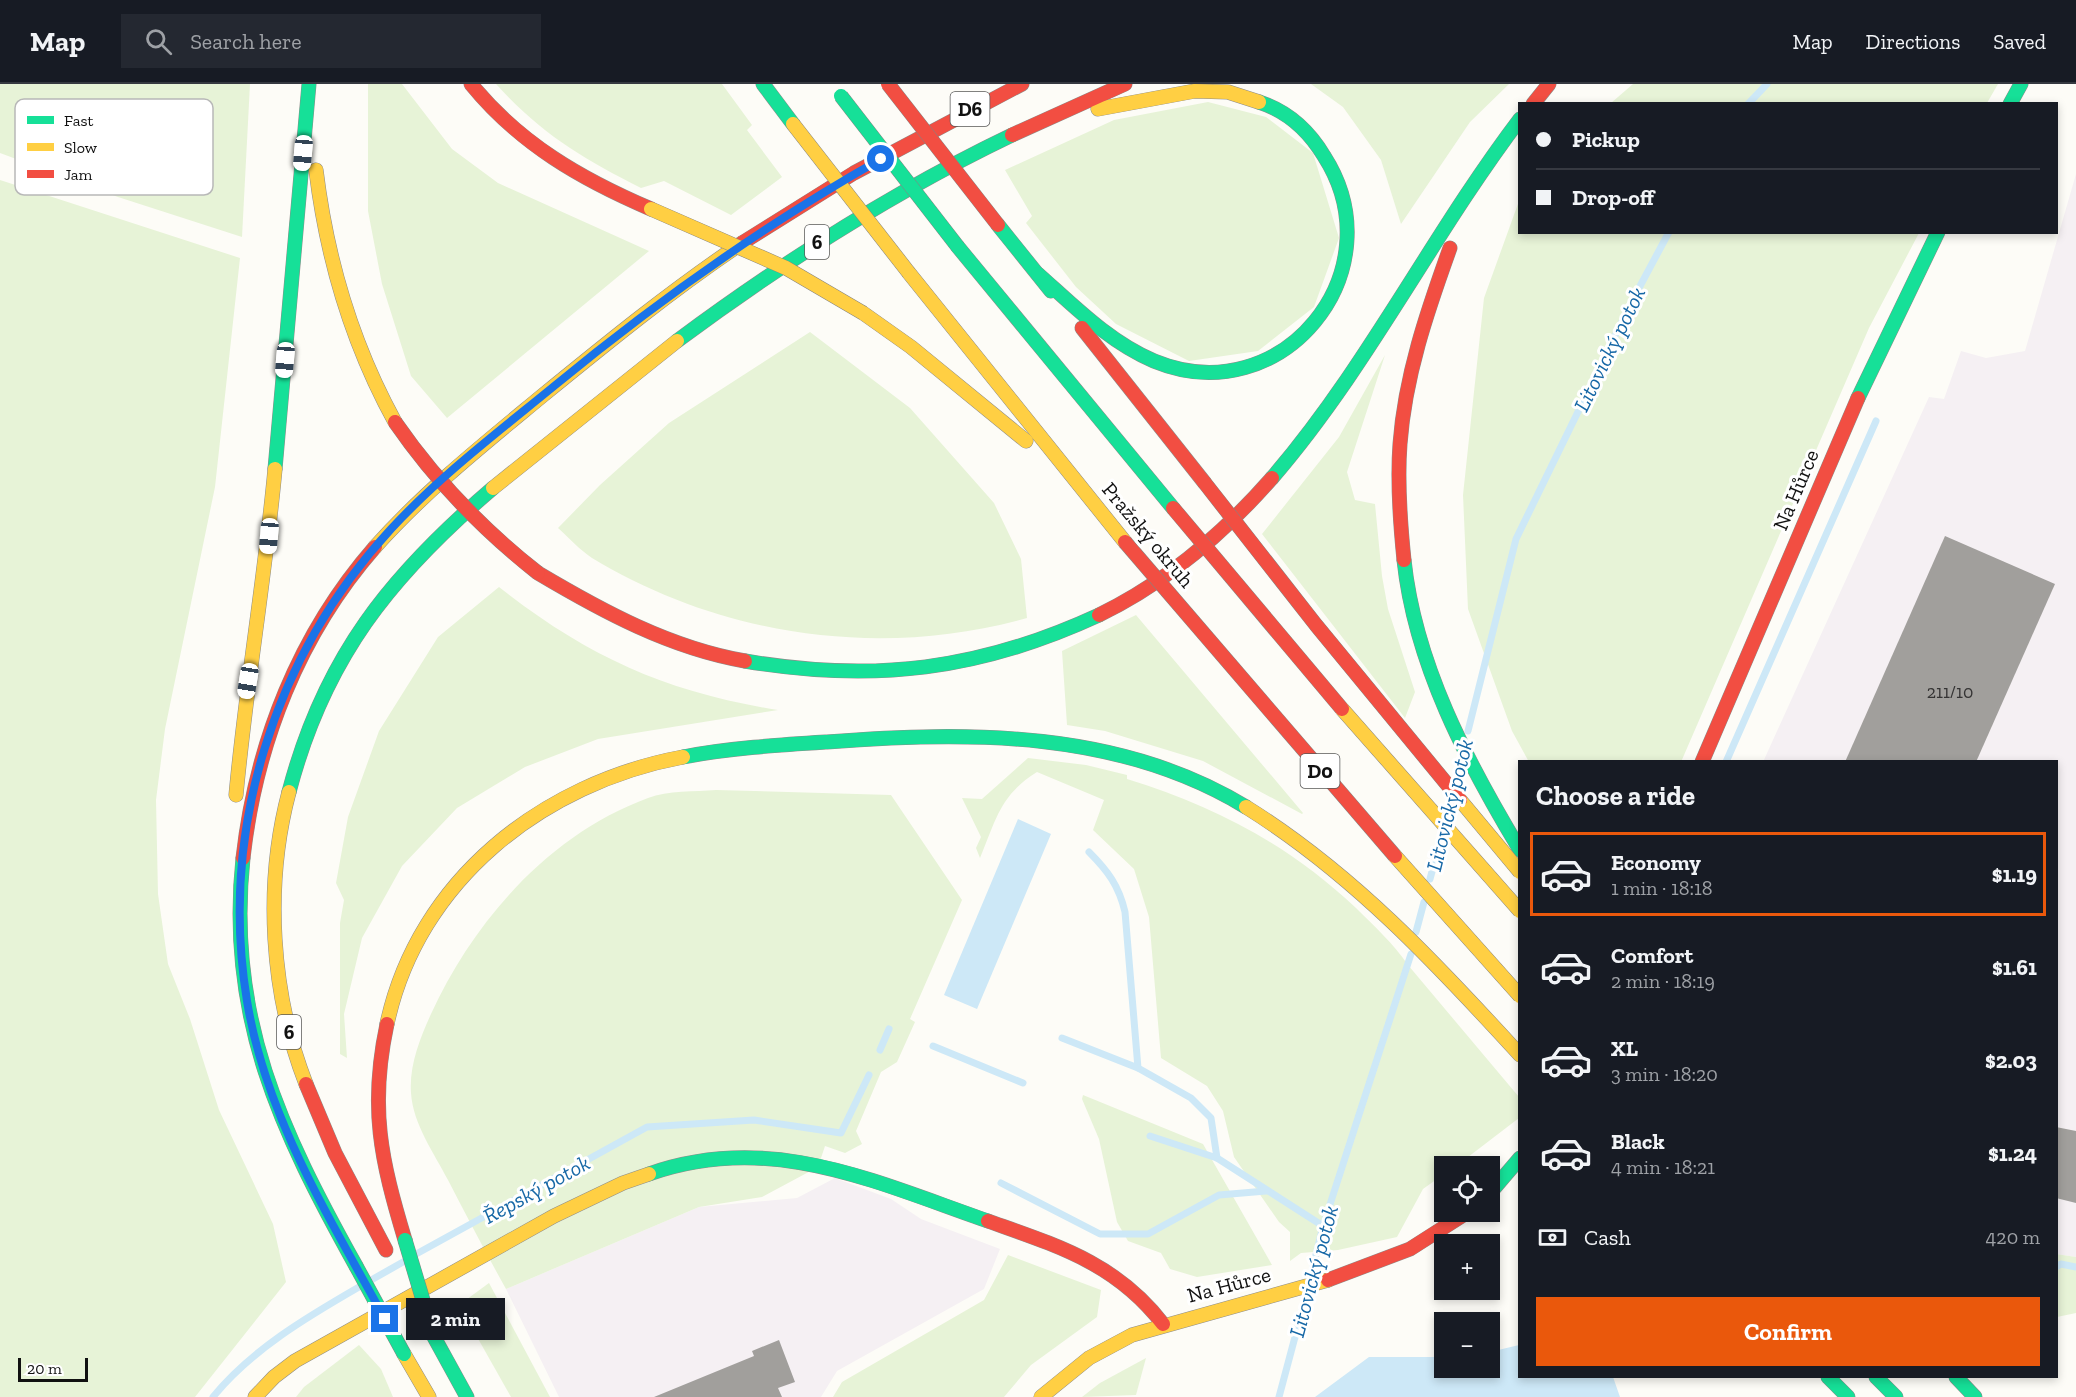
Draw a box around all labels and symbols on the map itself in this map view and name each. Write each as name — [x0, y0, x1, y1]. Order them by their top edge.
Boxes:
road number: D6 — [950, 92, 990, 126]
legend — [15, 99, 213, 195]
text: Fast — [64, 111, 93, 130]
car — [292, 134, 314, 172]
text: Slow — [64, 138, 98, 157]
route start — [867, 145, 894, 172]
text: Jam — [64, 165, 93, 184]
road number: 6 — [805, 225, 829, 259]
water label: Litovický potok — [1568, 282, 1651, 416]
car — [274, 341, 296, 379]
street label: Na Hůrce — [1767, 445, 1824, 534]
street label: Pražský okruh — [1097, 477, 1200, 593]
car — [258, 517, 280, 555]
car — [236, 662, 260, 700]
house number: 211/10 — [1927, 681, 1973, 703]
water label: Litovický potok — [1420, 736, 1479, 874]
road number: D0 — [1300, 754, 1340, 788]
road number: 6 — [277, 1015, 301, 1049]
water label: Řepský potok — [478, 1149, 595, 1230]
water label: Litovický potok — [1283, 1202, 1344, 1340]
street label: Na Hůrce — [1184, 1261, 1274, 1308]
callout: 2 min — [406, 1298, 505, 1340]
route end — [371, 1305, 398, 1332]
scale bar — [18, 1355, 88, 1382]

